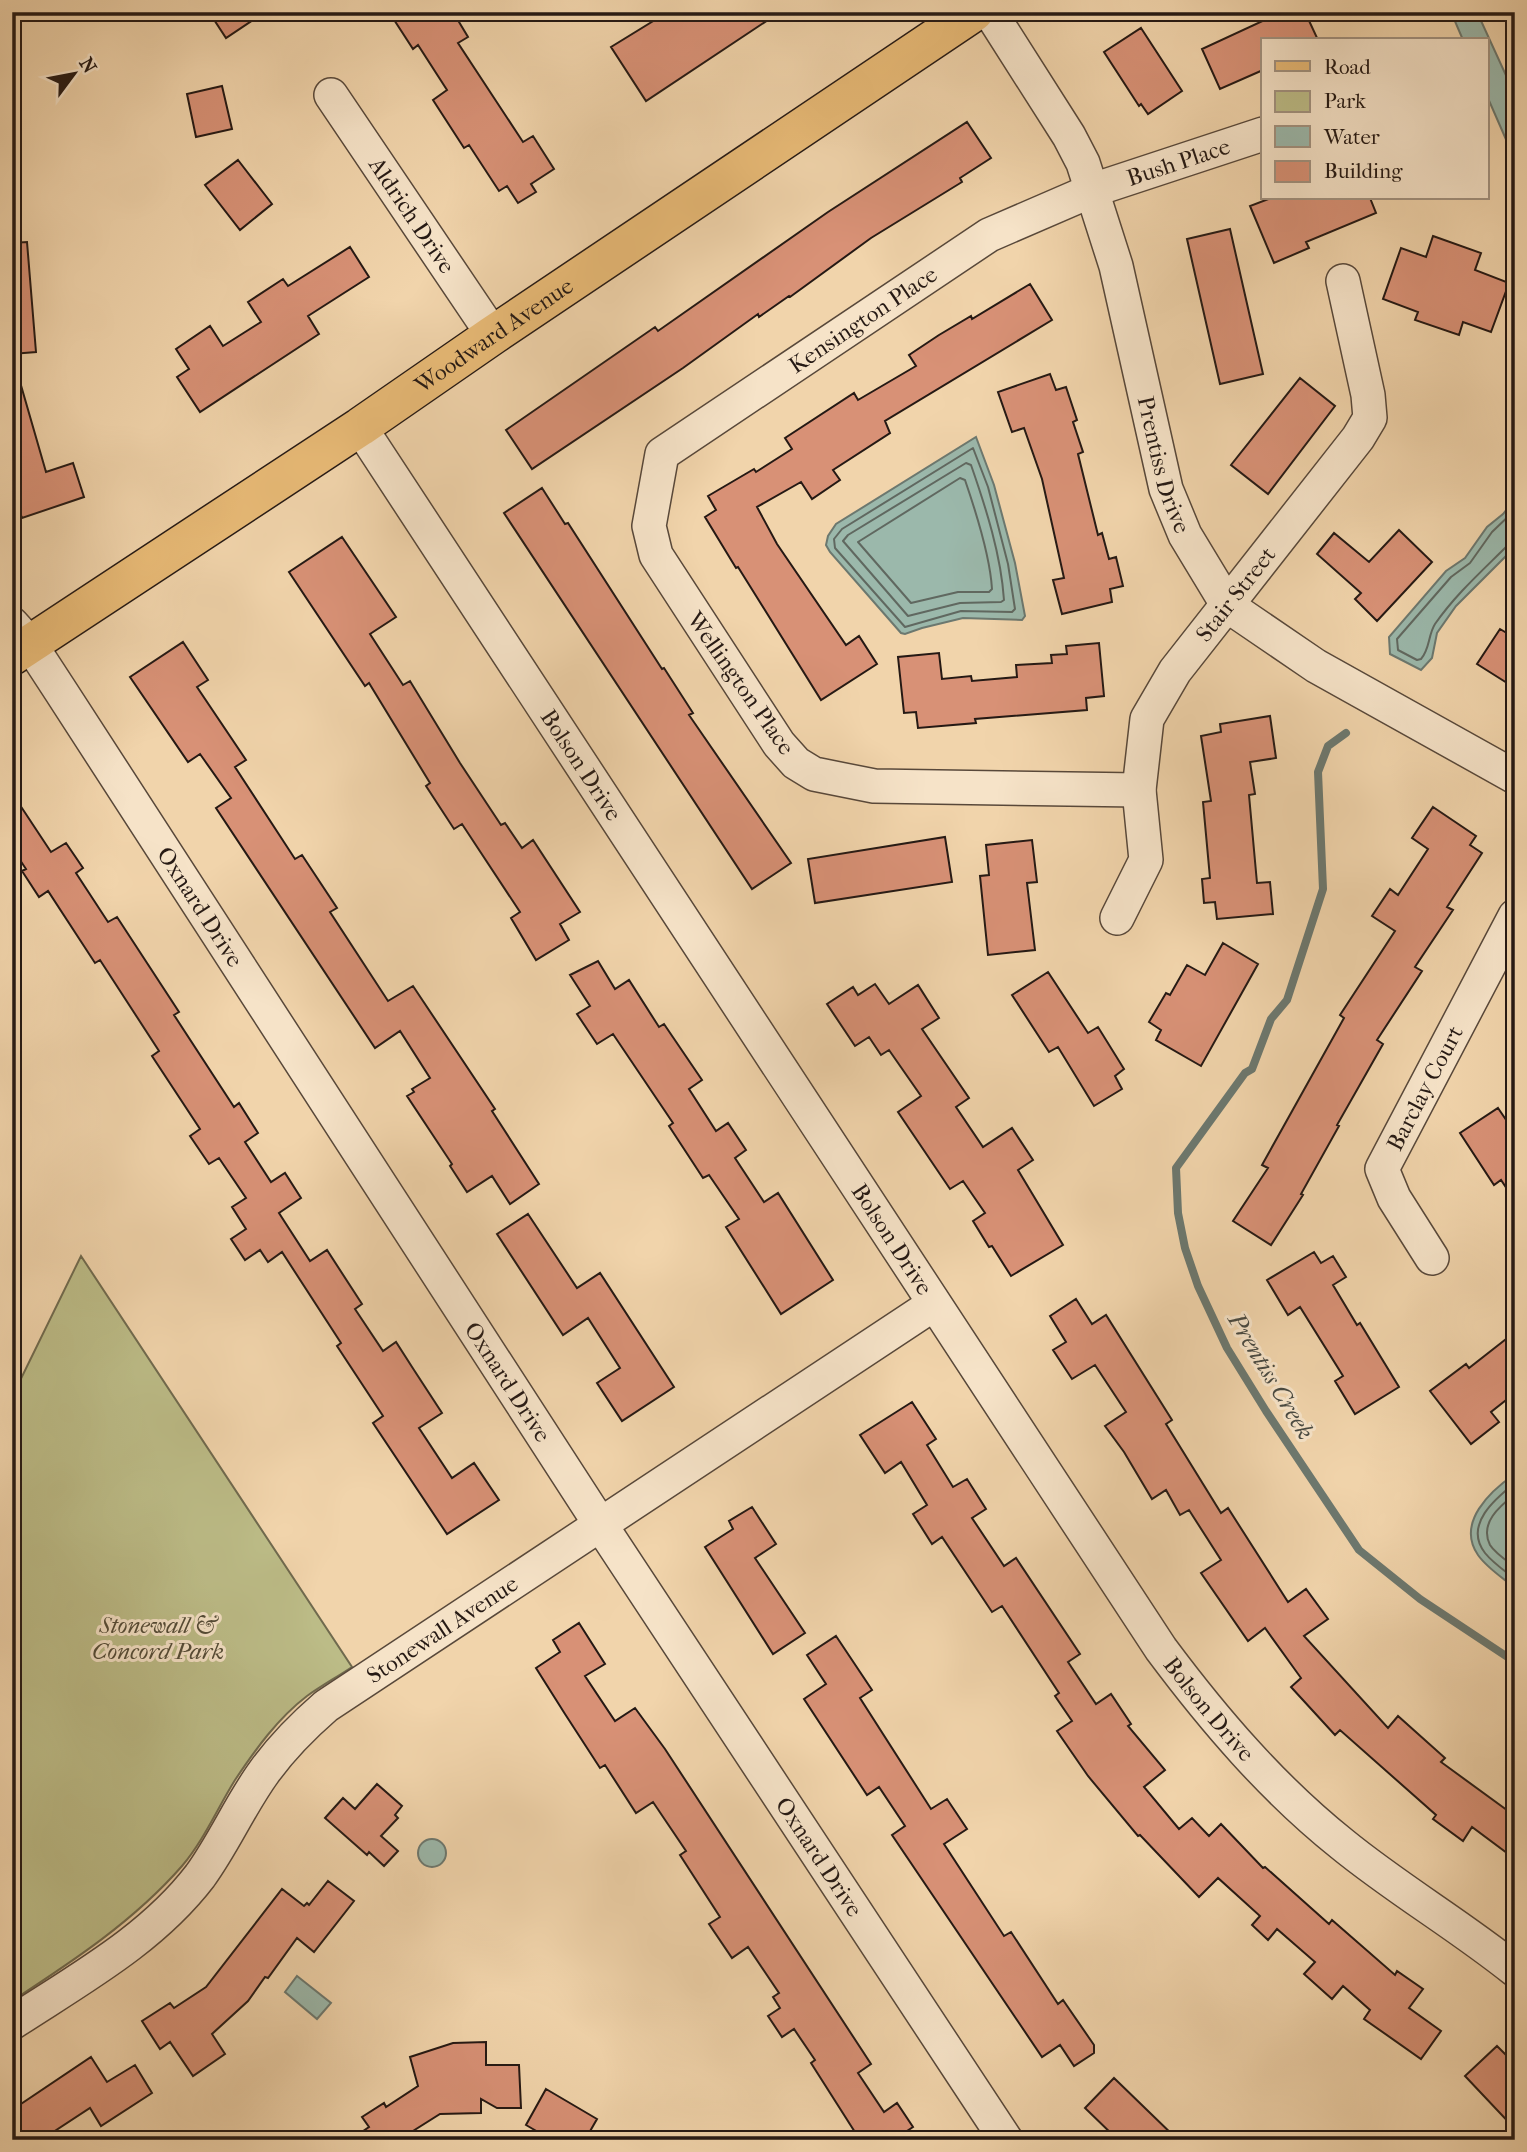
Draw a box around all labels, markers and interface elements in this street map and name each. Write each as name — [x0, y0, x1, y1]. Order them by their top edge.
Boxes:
north arrow — [38, 38, 108, 108]
legend — [1261, 38, 1488, 200]
text: N — [74, 54, 101, 78]
text: Road — [1324, 55, 1371, 79]
text: Park — [1324, 89, 1366, 113]
text: Water — [1323, 125, 1380, 149]
street label: Bush Place — [1124, 133, 1233, 192]
street label: Aldrich Drive — [362, 151, 460, 279]
text: Building — [1324, 159, 1403, 183]
street label: Kensington Place — [784, 261, 942, 379]
street label: Woodward Avenue — [409, 272, 578, 399]
street label: Prentiss Drive — [1132, 394, 1196, 537]
street label: Stair Street — [1190, 542, 1281, 647]
street label: Wellington Place — [681, 606, 800, 760]
street label: Bolson Drive — [535, 704, 627, 826]
street label: Oxnard Drive — [151, 842, 249, 972]
street label: Barclay Court — [1381, 1021, 1469, 1155]
street label: Bolson Drive — [846, 1179, 938, 1300]
water label: Prentiss Creek — [1222, 1307, 1320, 1444]
street label: Oxnard Drive — [459, 1317, 556, 1447]
street label: Stonewall Avenue — [362, 1570, 523, 1689]
park label: Stonewall & Concord Park — [92, 1612, 224, 1665]
street label: Bolson Drive — [1158, 1652, 1260, 1767]
street label: Oxnard Drive — [770, 1792, 868, 1922]

